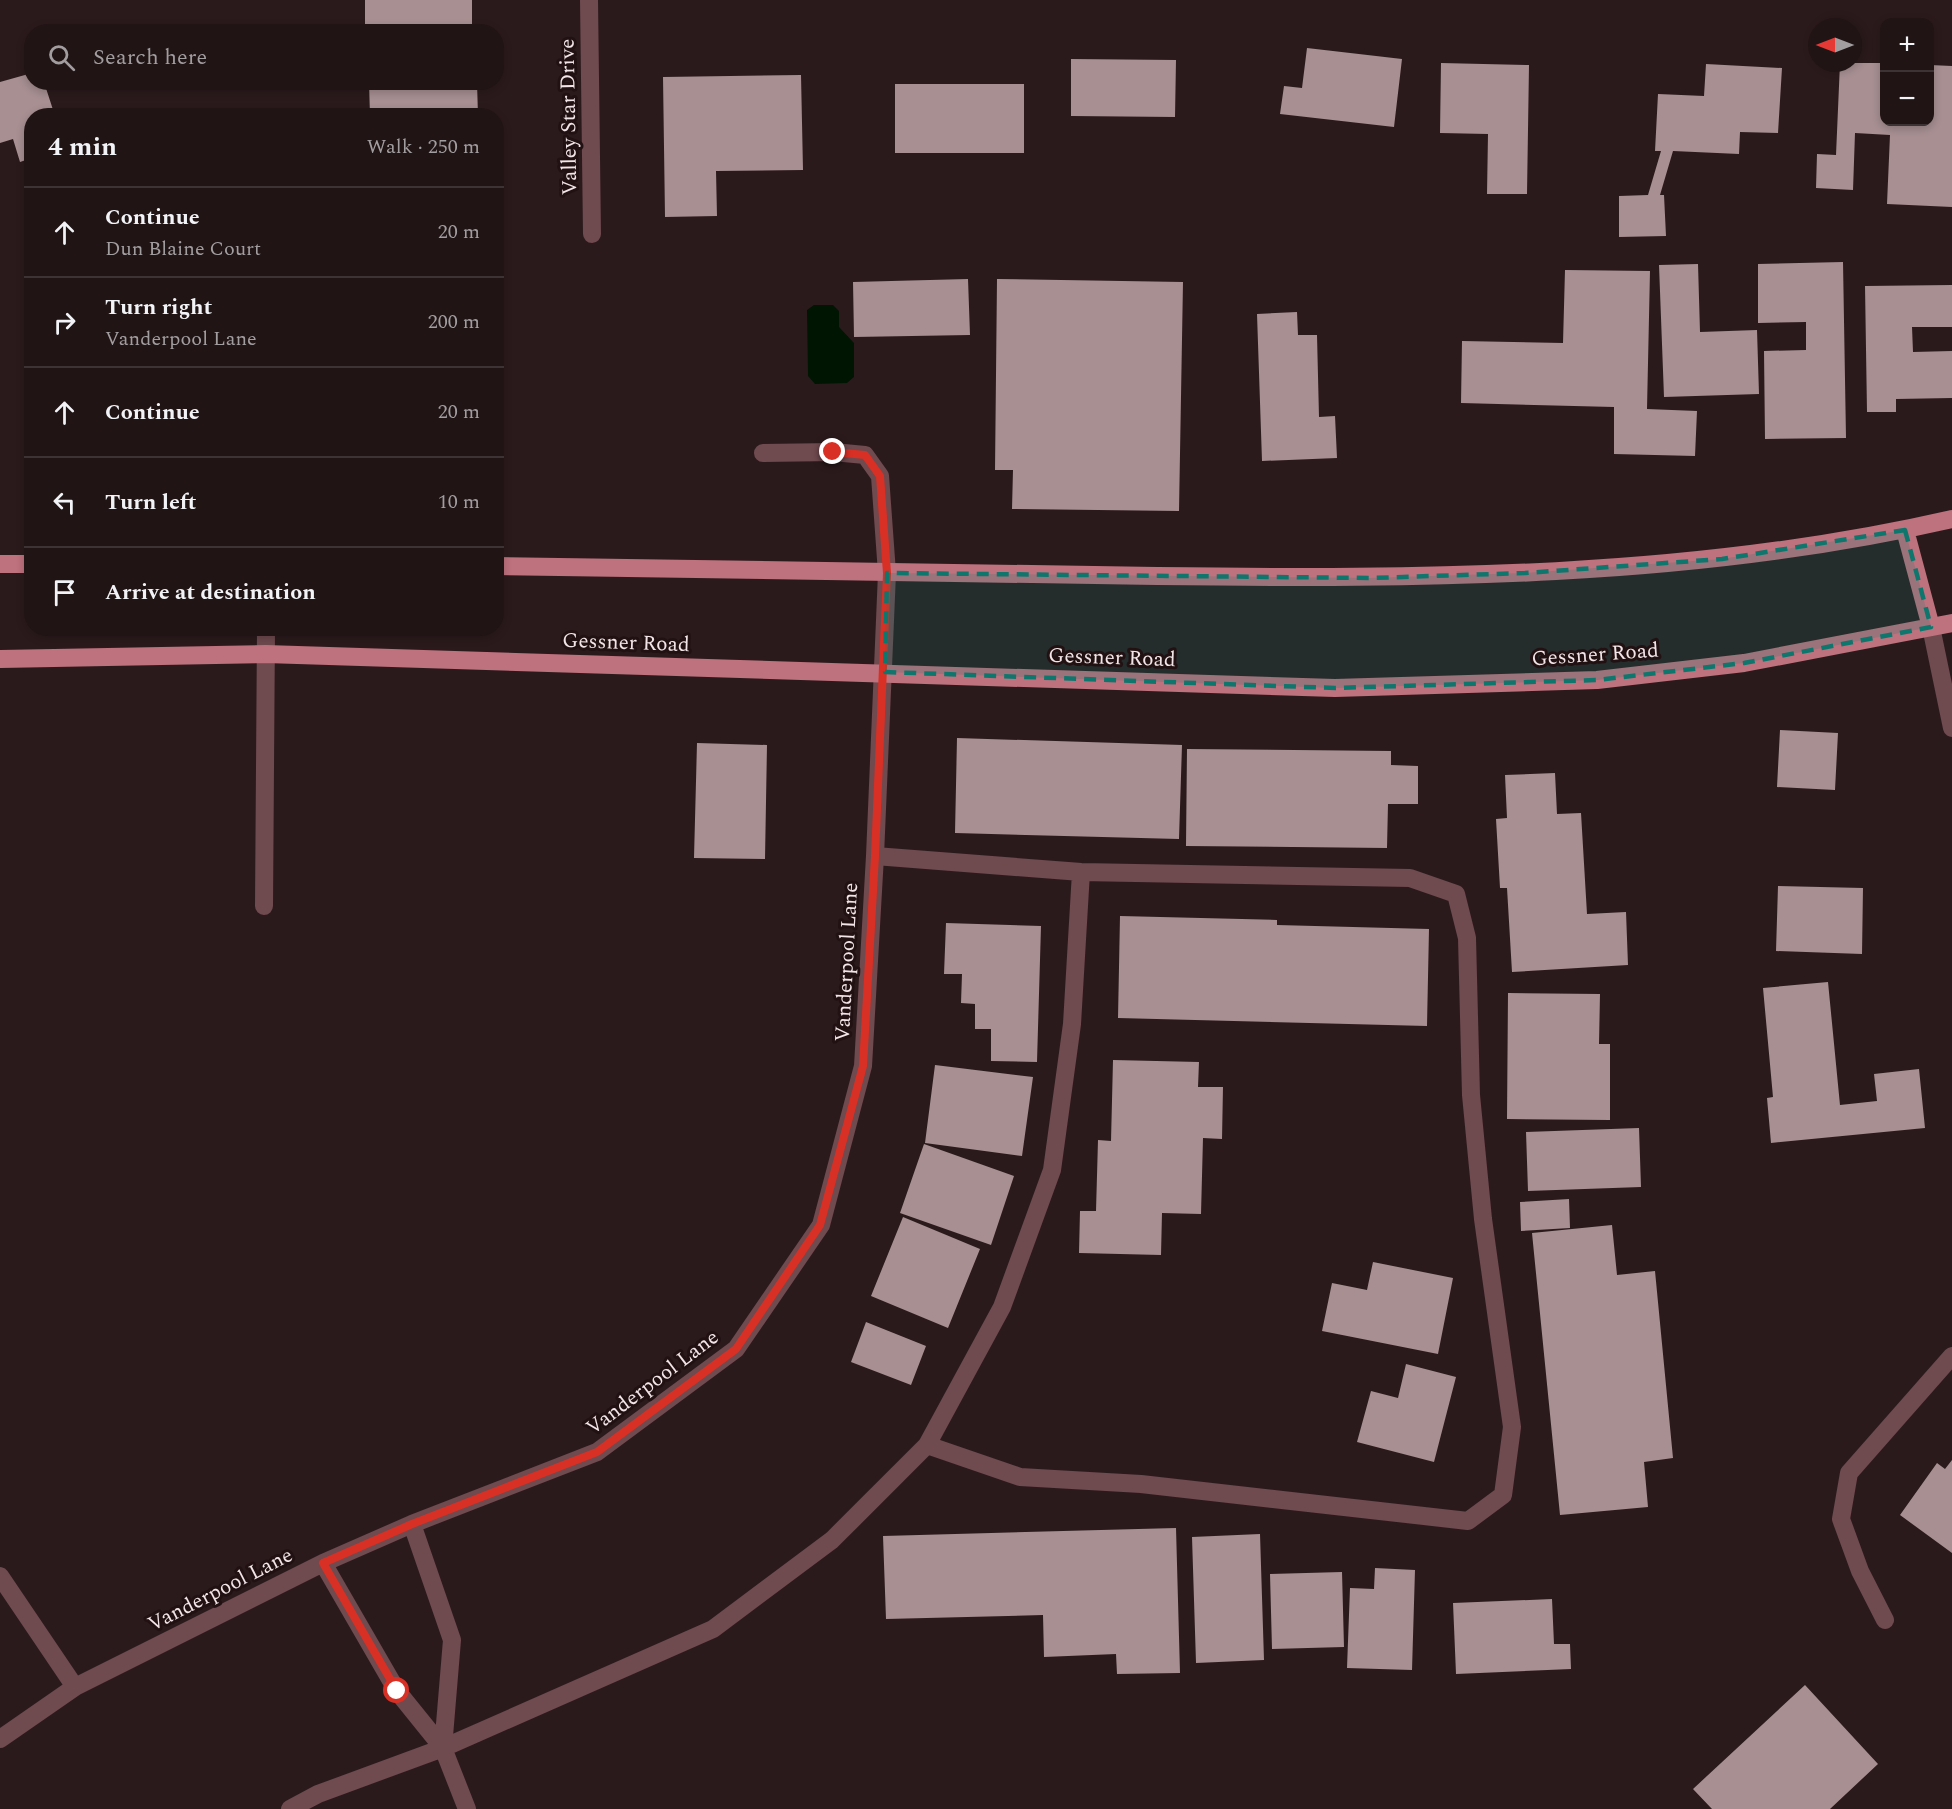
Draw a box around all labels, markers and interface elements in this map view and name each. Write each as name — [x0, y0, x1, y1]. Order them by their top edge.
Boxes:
north arrow — [1808, 18, 1862, 72]
map controls — [1880, 18, 1934, 126]
button: + — [1880, 18, 1934, 72]
search box — [24, 24, 504, 90]
street label: Valley Star Drive — [552, 38, 586, 196]
icon: search — [45, 41, 78, 74]
text: Search here — [93, 41, 207, 74]
button: − — [1880, 72, 1934, 126]
text: 4 min — [48, 127, 117, 167]
text: Walk · 250 m — [367, 132, 480, 162]
text: Continue — [105, 201, 200, 234]
icon: ahead — [48, 216, 81, 249]
text: 20 m — [438, 217, 480, 247]
text: Dun Blaine Court — [105, 234, 261, 264]
text: Turn right — [105, 291, 212, 324]
icon: right — [48, 306, 81, 339]
text: 200 m — [428, 307, 480, 337]
text: Vanderpool Lane — [105, 324, 257, 354]
icon: ahead — [48, 396, 81, 429]
text: Continue — [105, 396, 200, 429]
text: 20 m — [438, 397, 480, 427]
route end — [819, 438, 845, 464]
icon: left — [48, 486, 81, 519]
text: Turn left — [105, 486, 197, 519]
text: 10 m — [438, 487, 480, 517]
icon: arrive — [48, 576, 81, 609]
text: Arrive at destination — [105, 576, 316, 609]
street label: Gessner Road — [562, 625, 690, 661]
street label: Gessner Road — [1530, 635, 1660, 675]
street label: Gessner Road — [1048, 640, 1176, 676]
street label: Vanderpool Lane — [827, 882, 867, 1042]
street label: Vanderpool Lane — [579, 1322, 726, 1444]
street label: Vanderpool Lane — [142, 1539, 299, 1640]
route start — [383, 1677, 409, 1703]

